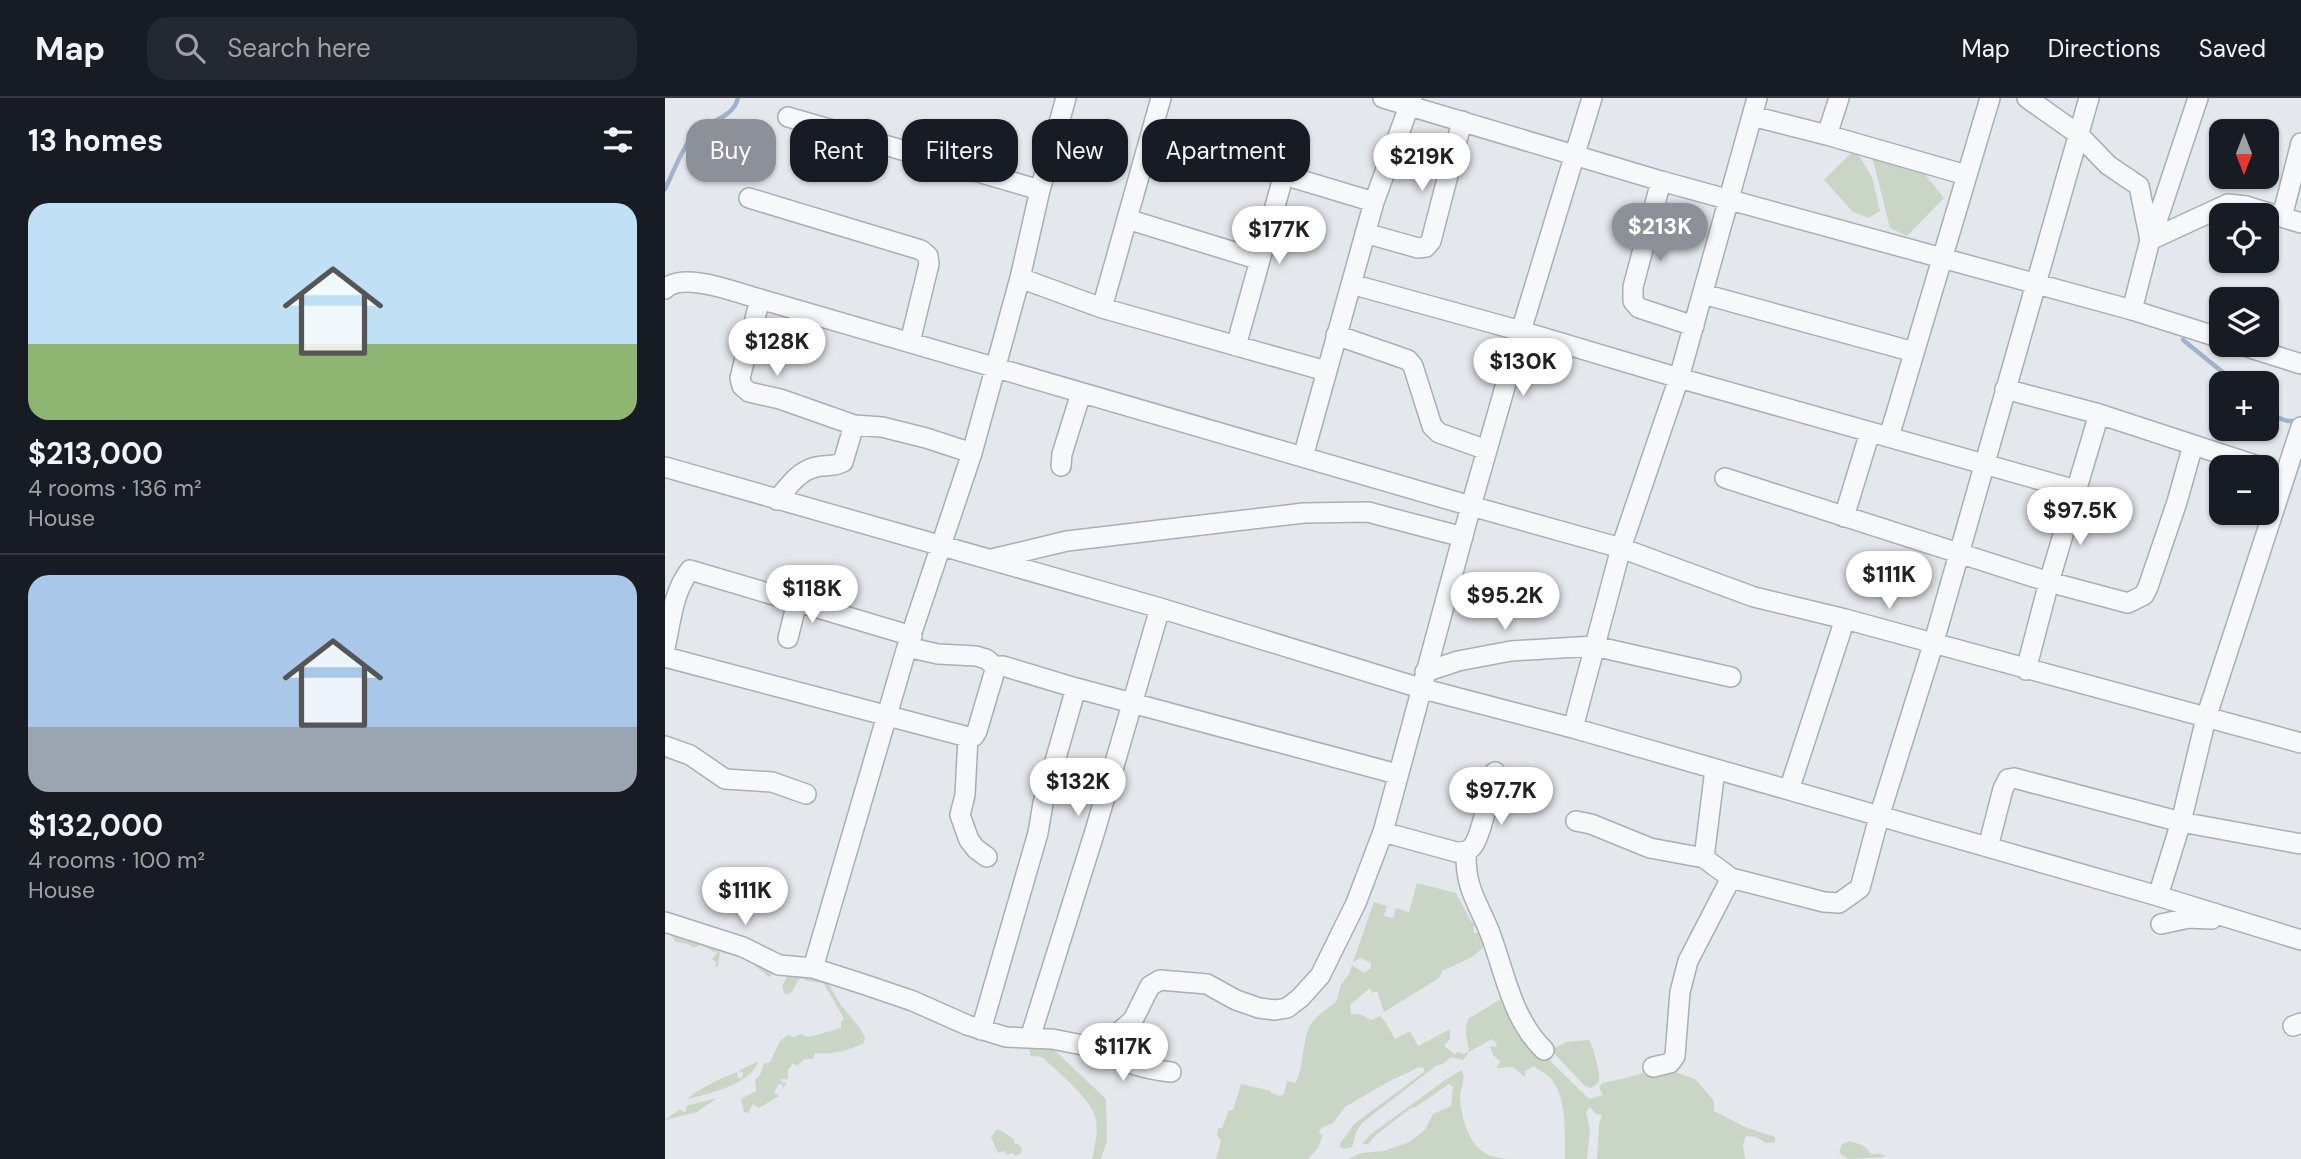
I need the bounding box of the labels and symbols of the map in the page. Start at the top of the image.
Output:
north arrow [2209,119,2279,189]
pin: $219K [1373,134,1471,193]
pin: $213K [1611,204,1709,263]
pin: $177K [1230,206,1328,266]
pin: $128K [728,318,826,378]
pin: $130K [1474,338,1572,398]
pin: $97.5K [2023,488,2137,547]
pin: $111K [1840,552,1938,611]
pin: $118K [763,566,861,625]
pin: $95.2K [1448,573,1562,632]
pin: $132K [1029,758,1127,818]
pin: $97.7K [1444,768,1558,827]
pin: $111K [696,868,794,927]
pin: $117K [1074,1024,1172,1083]

